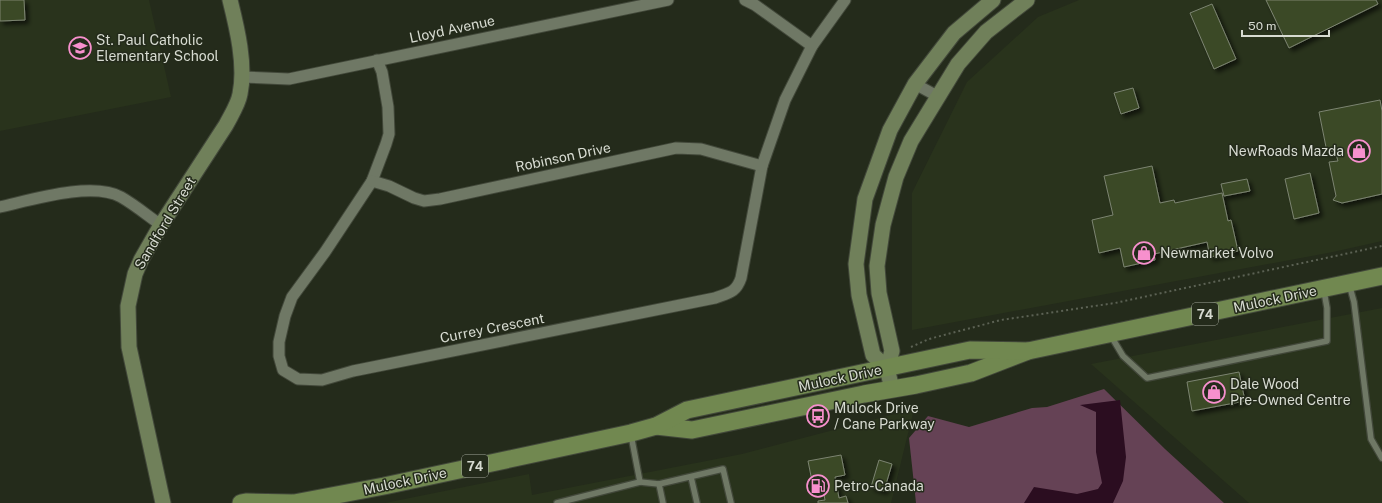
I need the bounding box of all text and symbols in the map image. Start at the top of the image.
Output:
street label: Lloyd Avenue [408,12,496,46]
scale bar [1242,12,1329,38]
text: 50 m [1248,19,1276,33]
place label: St. Paul Catholic Elementary School [96,32,219,64]
school or university icon: St. Paul Catholic Elementary School [67,35,93,61]
shop icon: NewRoads Mazda [1346,138,1372,164]
street label: Robinson Drive [514,139,612,175]
place label: NewRoads Mazda [1228,143,1344,159]
street label: Sandford Street [131,174,199,272]
shop icon: Newmarket Volvo [1131,240,1157,266]
place label: Newmarket Volvo [1160,245,1274,261]
street label: Mulock Drive [1232,282,1318,316]
road number: 74 [1192,303,1218,325]
street label: Currey Crescent [438,310,546,346]
street label: Mulock Drive [797,361,883,395]
place label: Dale Wood Pre-Owned Centre [1230,376,1351,408]
shop icon: Dale Wood Pre-Owned Centre [1201,379,1227,405]
place label: Mulock Drive / Cane Parkway [834,400,935,432]
bus stop icon: Mulock Drive / Cane Parkway [805,403,831,429]
road number: 74 [462,455,488,477]
street label: Mulock Drive [362,464,448,498]
fuel station icon: Petro-Canada [805,473,831,499]
place label: Petro-Canada [834,478,924,494]

